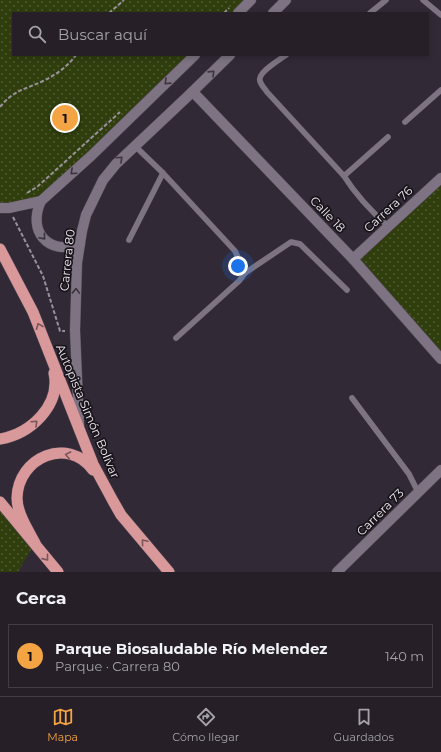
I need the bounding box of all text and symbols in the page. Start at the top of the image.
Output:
search box [12,12,429,56]
icon: search [26,23,48,45]
text: Buscar aquí [58,25,147,44]
one-way arrow [207,70,215,78]
one-way arrow [164,77,172,85]
pin: 1 [52,103,78,133]
one-way arrow [115,157,123,164]
one-way arrow [70,168,78,175]
street label: Carrera 76 [361,183,415,235]
street label: Calle 18 [307,193,349,235]
street label: Carrera 80 [56,228,78,292]
one-way arrow [39,232,46,240]
your location [228,256,248,276]
one-way arrow [72,288,80,294]
one-way arrow [35,322,43,329]
street label: Autopista Simón Bolívar [53,342,123,480]
one-way arrow [30,420,38,428]
one-way arrow [65,451,71,460]
street label: Carrera 73 [353,485,407,539]
one-way arrow [141,540,148,547]
one-way arrow [42,553,49,560]
text: Cerca [16,588,66,608]
text: Parque Biosaludable Río Melendez [55,639,328,658]
text: 1 [27,648,33,664]
text: 140 m [385,648,424,664]
text: Parque · Carrera 80 [55,658,180,674]
tab: Mapa [47,706,78,744]
tab: Cómo llegar [172,706,239,744]
tab: Guardados [334,706,394,744]

